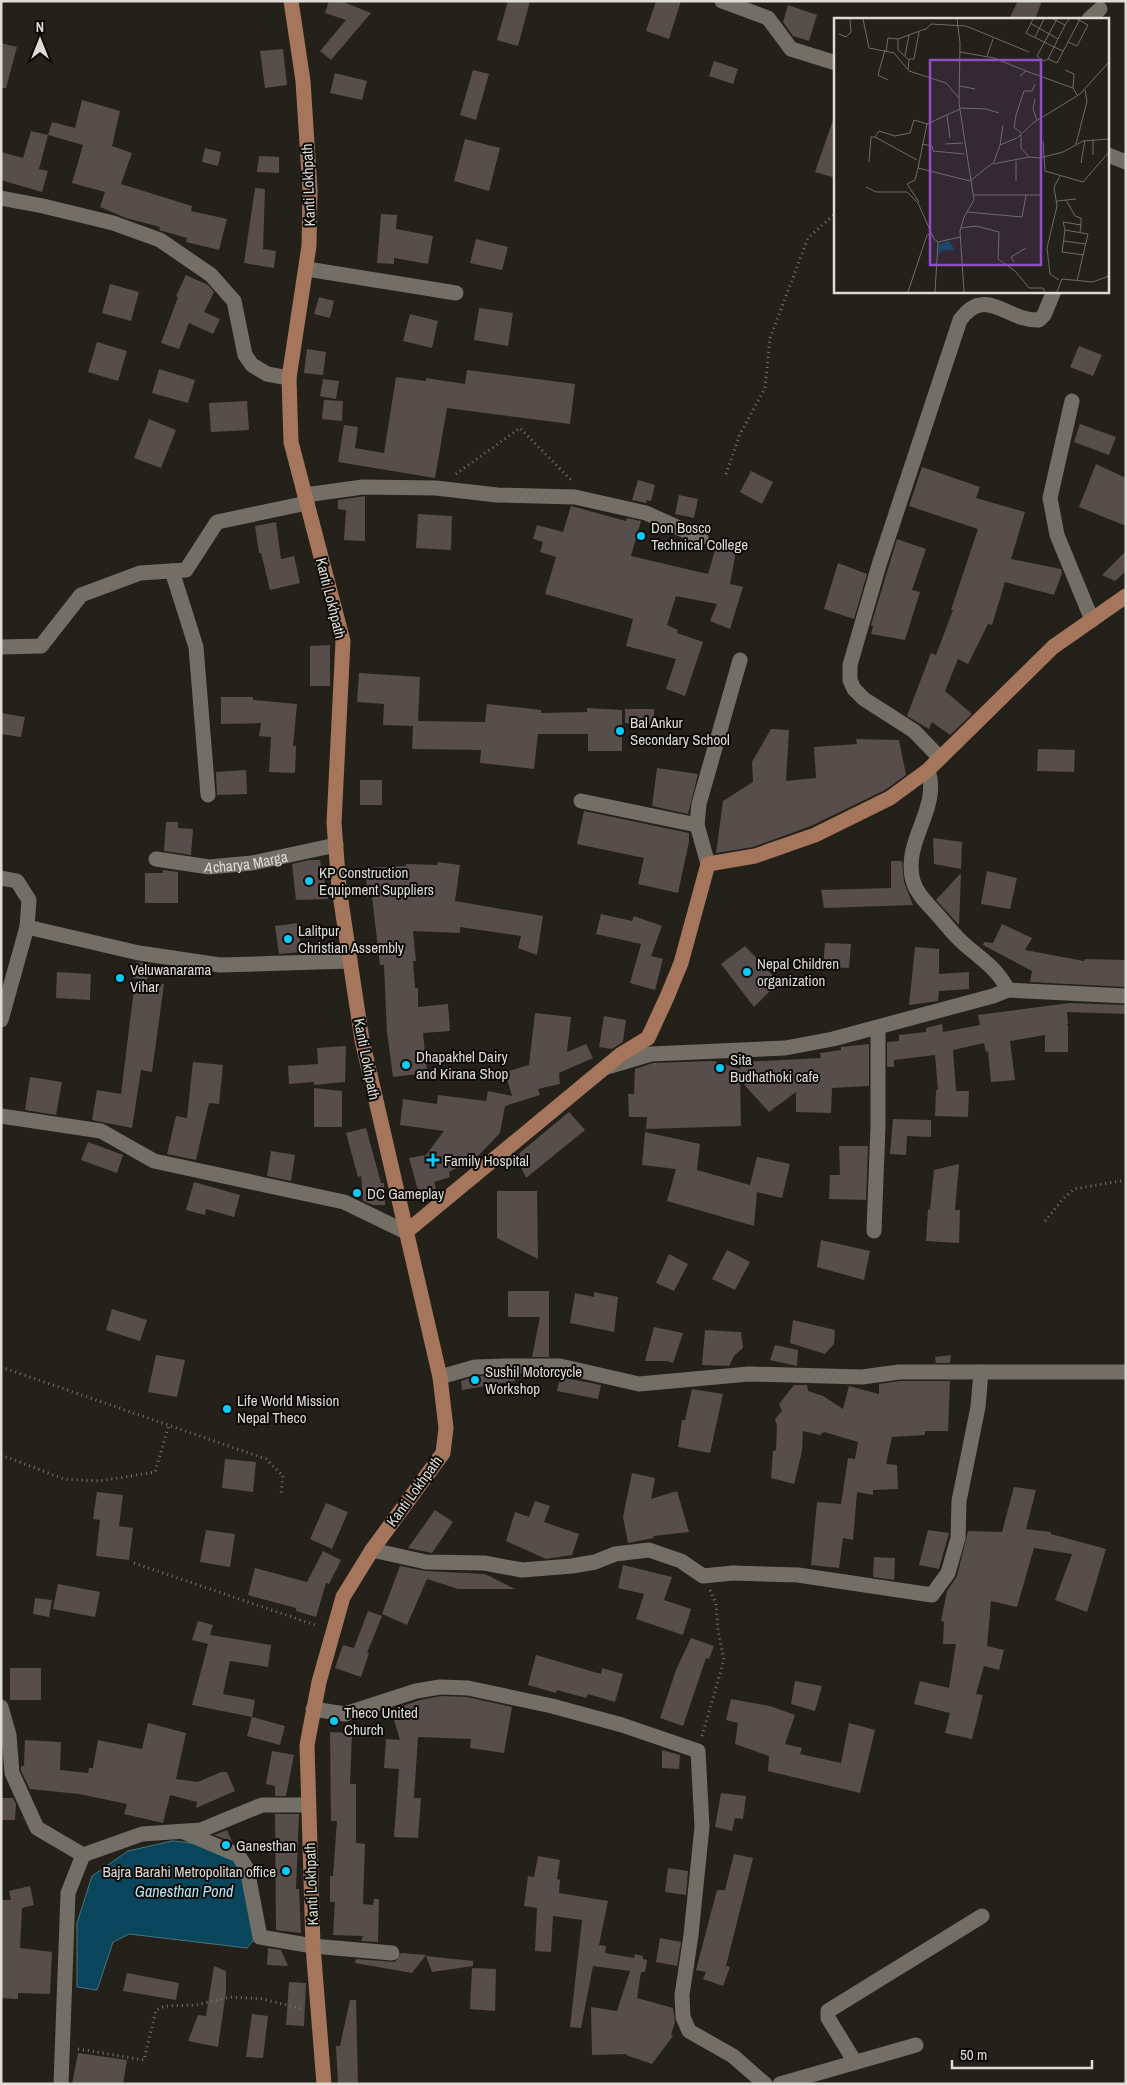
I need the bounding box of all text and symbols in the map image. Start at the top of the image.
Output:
north arrow [15,15,65,65]
text: N [36,18,44,36]
inset map [834,18,1110,292]
street label: Kanti Lokhpath [296,143,320,227]
place label: Don Bosco Technical College [651,517,748,555]
marker: Don Bosco Technical College [635,530,647,542]
street label: Kanti Lokhpath [311,555,351,641]
place label: Bal Ankur Secondary School [630,712,730,750]
marker: Bal Ankur Secondary School [614,725,626,737]
street label: Acharya Marga [202,845,290,878]
place label: KP Construction Equipment Suppliers [319,862,434,900]
marker: KP Construction Equipment Suppliers [303,875,315,887]
place label: Lalitpur Christian Assembly [298,920,405,958]
marker: Lalitpur Christian Assembly [282,933,294,945]
place label: Nepal Children organization [757,953,839,991]
place label: Veluwanarama Vihar [130,959,212,997]
marker: Nepal Children organization [741,966,753,978]
marker: Veluwanarama Vihar [114,972,126,984]
street label: Kanti Lokhpath [349,1016,385,1102]
place label: Dhapakhel Dairy and Kirana Shop [416,1046,508,1084]
place label: Sita Budhathoki cafe [730,1049,819,1087]
marker: Dhapakhel Dairy and Kirana Shop [400,1059,412,1071]
marker: Sita Budhathoki cafe [714,1062,726,1074]
place label: Family Hospital [444,1150,529,1171]
marker: Family Hospital [426,1153,440,1167]
place label: DC Gameplay [367,1183,445,1204]
marker: DC Gameplay [351,1187,363,1199]
place label: Sushil Motorcycle Workshop [485,1361,582,1399]
marker: Sushil Motorcycle Workshop [469,1374,481,1386]
place label: Life World Mission Nepal Theco [237,1390,339,1428]
marker: Life World Mission Nepal Theco [221,1403,233,1415]
street label: Kanti Lokhpath [381,1451,447,1531]
place label: Theco United Church [344,1702,418,1740]
marker: Theco United Church [328,1715,340,1727]
place label: Ganesthan [236,1835,296,1856]
marker: Ganesthan [220,1839,232,1851]
street label: Kanti Lokhpath [299,1842,323,1926]
place label: Bajra Barahi Metropolitan office [103,1861,276,1882]
marker: Bajra Barahi Metropolitan office [280,1865,292,1877]
water label: Ganesthan Pond [135,1880,234,1902]
scale bar [952,2038,1092,2070]
text: 50 m [960,2044,987,2065]

